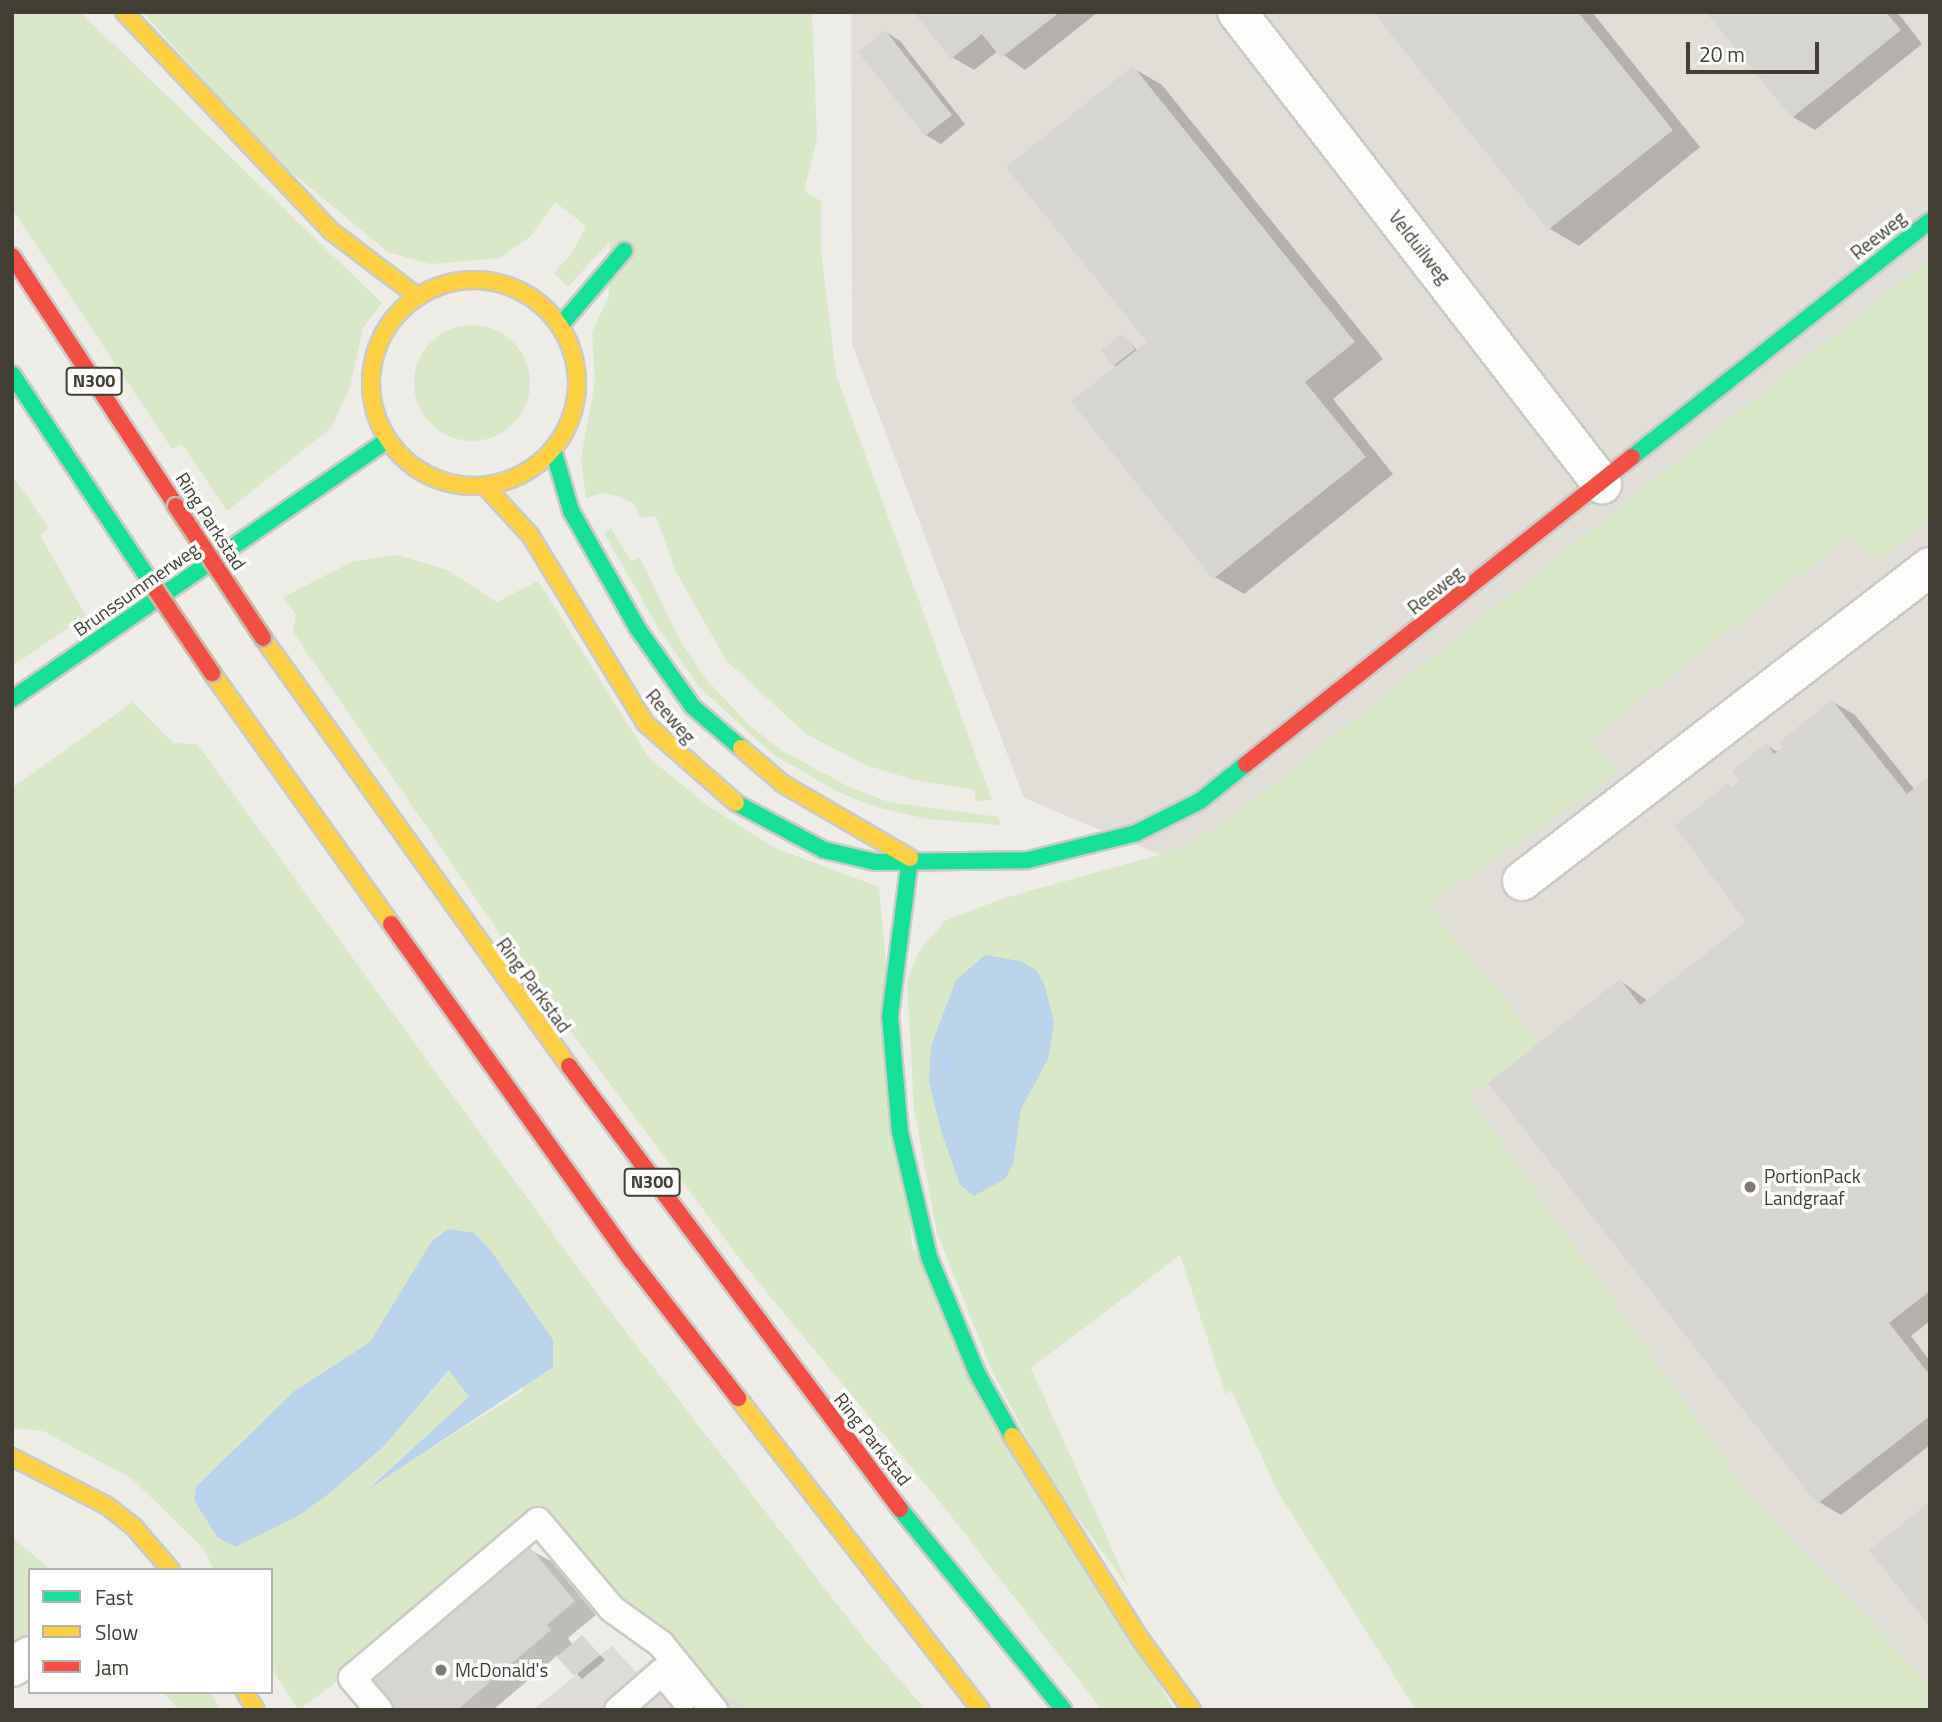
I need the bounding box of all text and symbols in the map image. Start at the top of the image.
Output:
scale bar [1690,28,1823,72]
text: 20 m [1699,38,1745,70]
street label: Velduilweg [1384,206,1456,288]
street label: Reeweg [1846,206,1910,264]
road number: N300 [64,366,124,396]
street label: Ring Parkstad [171,468,251,574]
street label: Brunssummerweg [69,537,203,641]
street label: Reeweg [1403,561,1467,619]
street label: Reeweg [641,684,701,748]
street label: Ring Parkstad [492,933,576,1037]
place label: PortionPack Landgraaf [1764,1165,1861,1209]
road number: N300 [622,1168,682,1196]
marker: PortionPack Landgraaf [1742,1179,1758,1195]
street label: Ring Parkstad [830,1388,916,1490]
legend [28,1568,273,1694]
text: Fast [95,1581,133,1613]
text: Slow [95,1616,138,1648]
text: Jam [95,1651,129,1683]
place label: McDonald's [455,1659,548,1681]
marker: McDonald's [433,1662,449,1678]

